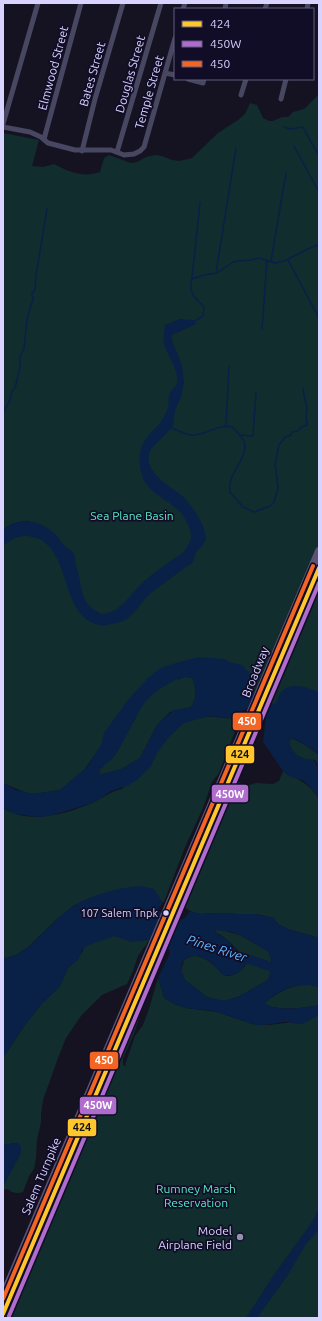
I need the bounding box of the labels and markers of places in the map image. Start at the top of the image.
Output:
place label: 107 Salem Tnpk [80,907,158,919]
marker: 107 Salem Tnpk [161,908,171,918]
place label: Model Airplane Field [158,1224,232,1251]
marker: Model Airplane Field [235,1232,245,1242]

